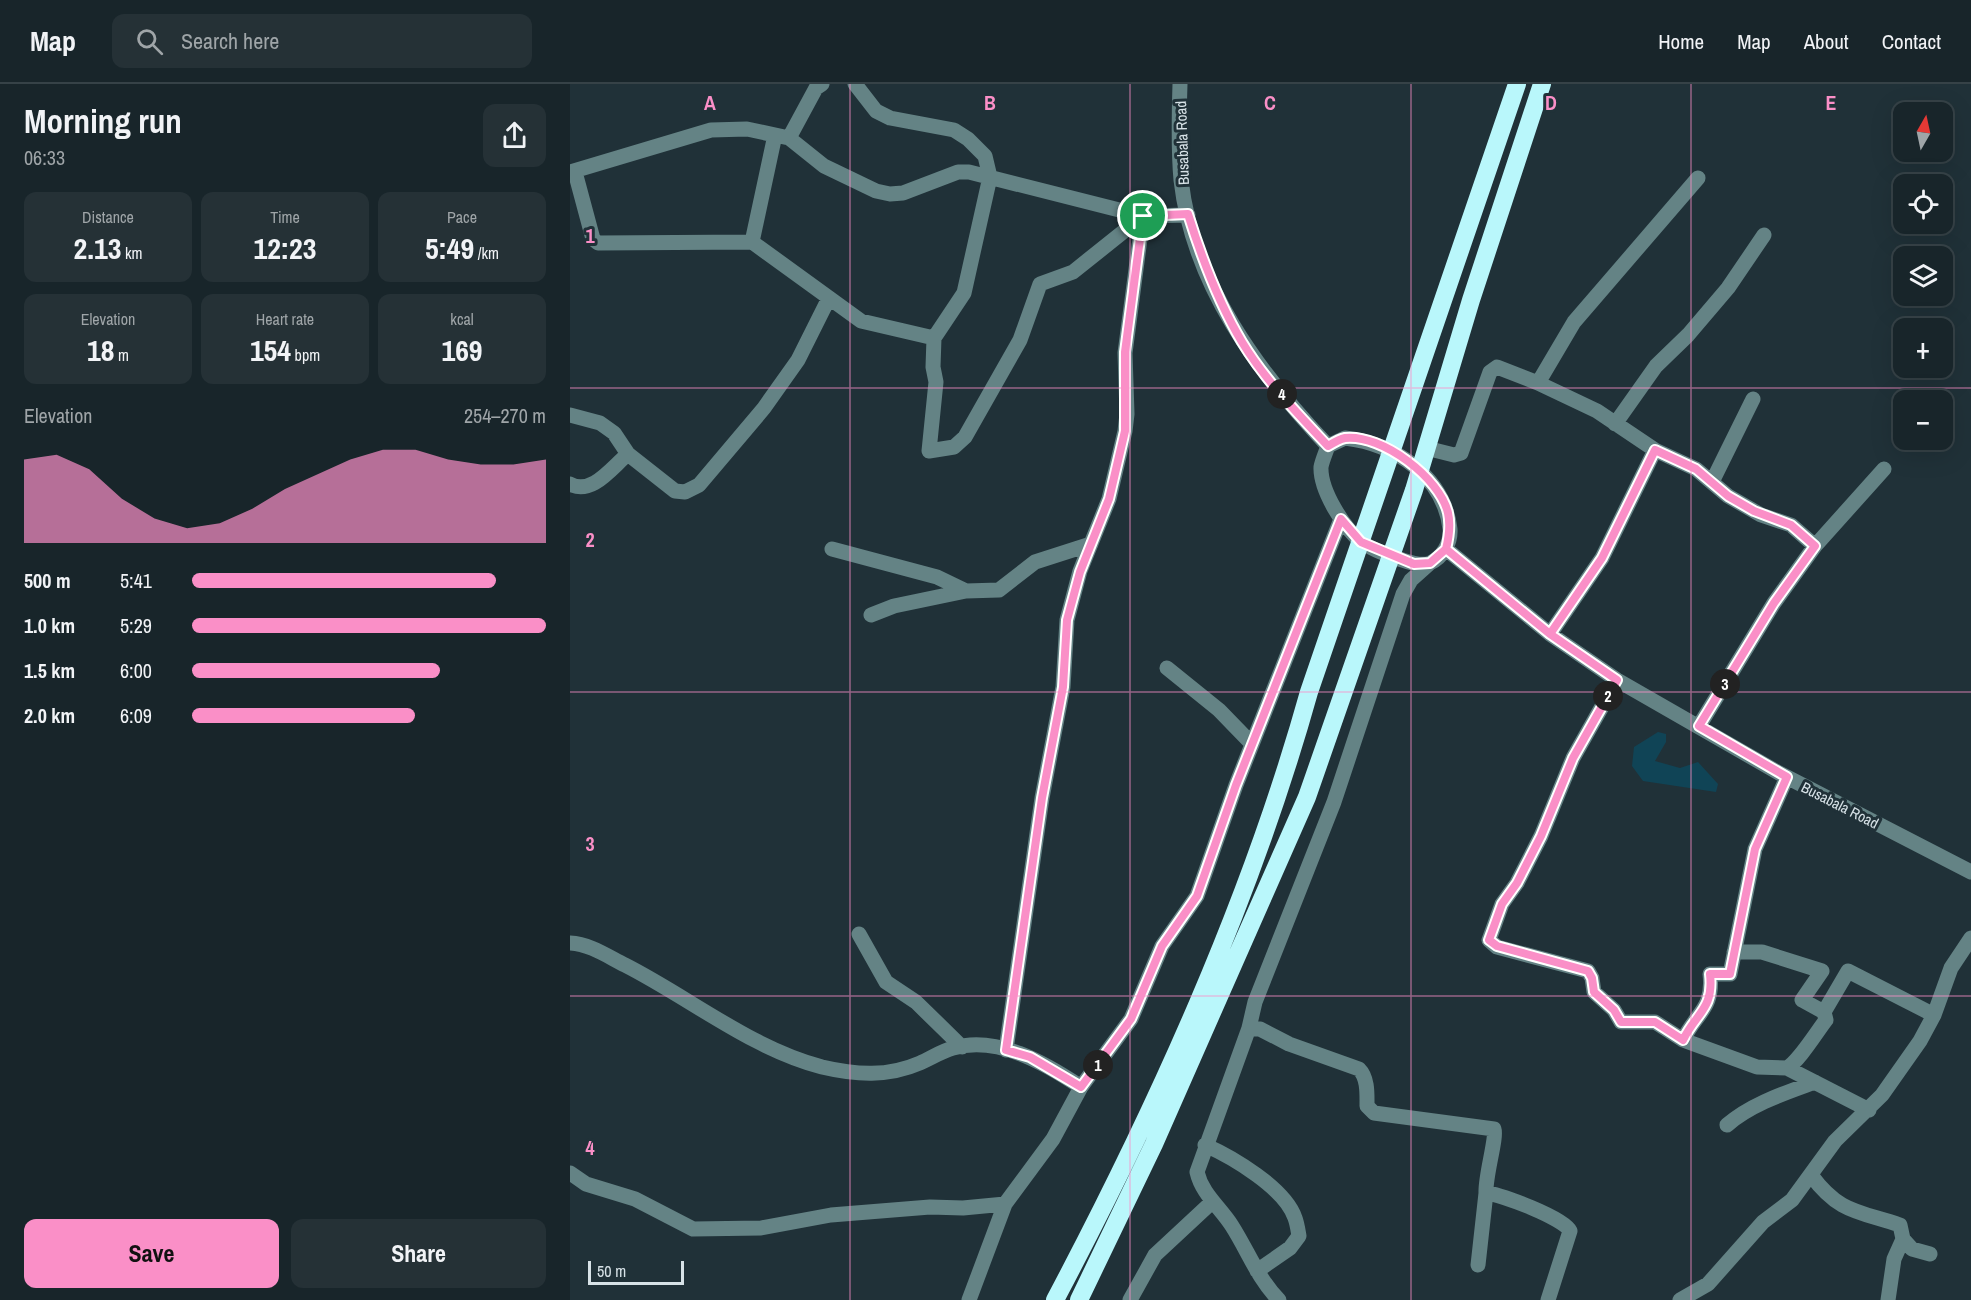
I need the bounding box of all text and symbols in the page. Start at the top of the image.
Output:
search box [112,14,532,68]
text: Map [30,22,76,60]
icon: search [133,25,166,58]
text: Search here [181,26,279,56]
text: Home [1658,27,1704,56]
text: Map [1737,27,1771,56]
text: About [1804,27,1849,56]
text: Contact [1882,27,1941,56]
text: A [704,89,716,116]
text: B [984,89,996,116]
text: C [1264,89,1276,116]
text: D [1545,89,1557,116]
text: E [1826,89,1837,116]
text: Morning run [24,99,182,143]
street label: Busabala Road [1170,101,1194,185]
north arrow [1893,102,1953,162]
map controls [1893,102,1953,450]
button: share [483,104,546,167]
text: 06:33 [24,144,65,171]
button: locate [1893,174,1953,234]
pin [1117,190,1168,241]
icon: arrive [1126,199,1159,232]
text: Distance [82,206,134,228]
text: Time [270,206,300,228]
text: Pace [447,206,477,228]
text: 1 [585,222,595,249]
text: 2.13 [73,228,121,268]
text: 12:23 [254,228,316,268]
text: 5:49 [425,228,474,268]
text: km [121,242,143,264]
text: /km [474,242,499,264]
button: layers [1893,246,1953,306]
text: Elevation [81,308,135,330]
text: Heart rate [256,308,314,330]
text: kcal [450,308,474,330]
button: + [1893,318,1953,378]
text: 18 [87,330,114,370]
text: 154 [250,330,291,370]
text: 169 [441,330,483,370]
text: m [114,344,129,366]
text: bpm [291,344,320,366]
pin: 4 [1267,379,1297,409]
text: 4 [1278,383,1286,405]
button: − [1893,390,1953,450]
text: Elevation [24,402,92,429]
text: 254–270 m [464,402,546,429]
text: 2 [585,526,595,553]
text: 500 m [24,567,71,594]
text: 5:41 [120,567,152,594]
text: 1.0 km [24,612,75,639]
text: 5:29 [120,612,152,639]
text: 1.5 km [24,657,75,684]
text: 6:00 [120,657,152,684]
pin: 3 [1710,669,1740,699]
text: 3 [1721,673,1729,695]
pin: 2 [1593,681,1623,711]
text: 2 [1604,685,1612,707]
text: 2.0 km [24,702,75,729]
text: 6:09 [120,702,152,729]
street label: Busabala Road [1798,777,1882,833]
text: 3 [585,830,595,857]
pin: 1 [1083,1050,1113,1080]
text: 1 [1094,1054,1102,1076]
text: 4 [585,1134,595,1161]
button: Save [24,1219,279,1288]
button: Share [291,1219,546,1288]
scale bar [588,1258,684,1286]
text: 50 m [597,1260,626,1282]

